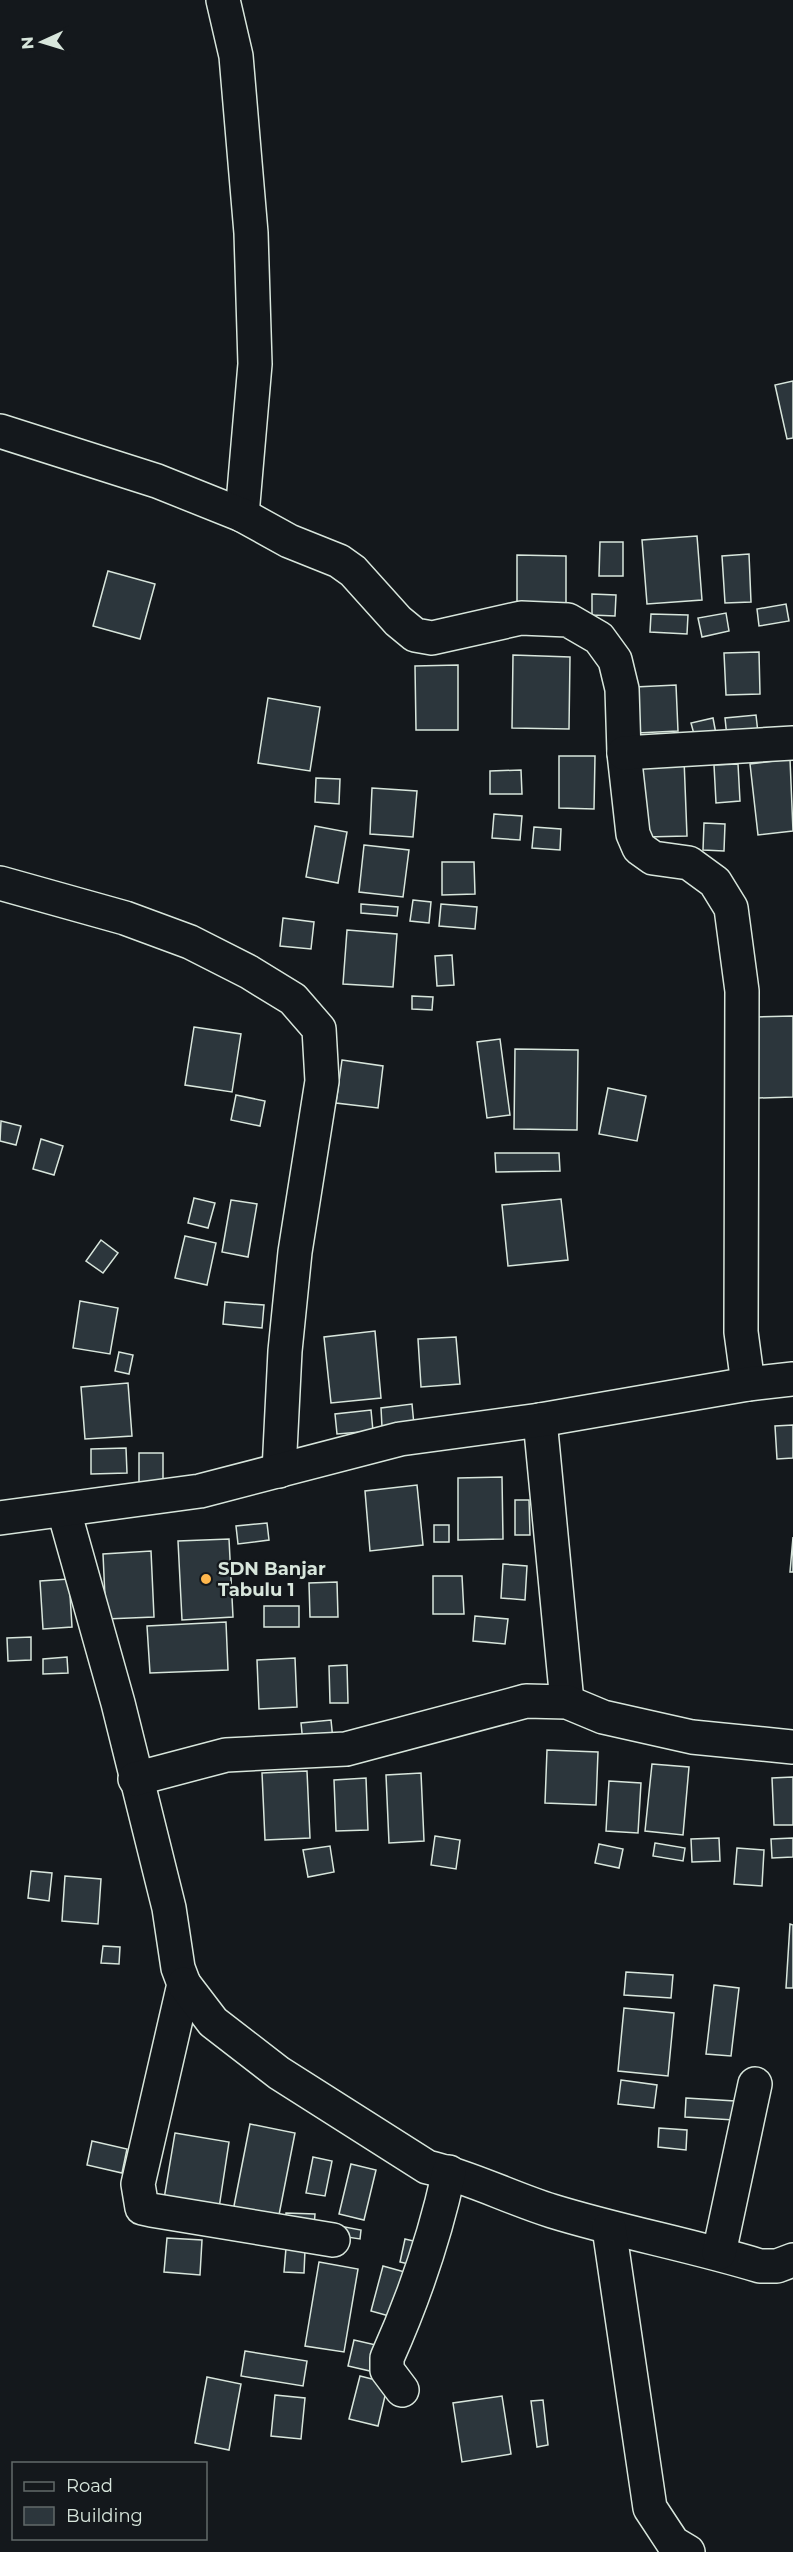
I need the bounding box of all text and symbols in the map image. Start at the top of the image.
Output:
north arrow [12,12,72,72]
text: N [18,36,37,50]
place label: SDN Banjar Tabulu 1 [218,1558,326,1601]
marker: SDN Banjar Tabulu 1 [199,1572,213,1586]
legend [12,2462,207,2540]
text: Road [66,2475,113,2497]
text: Building [66,2505,143,2527]

